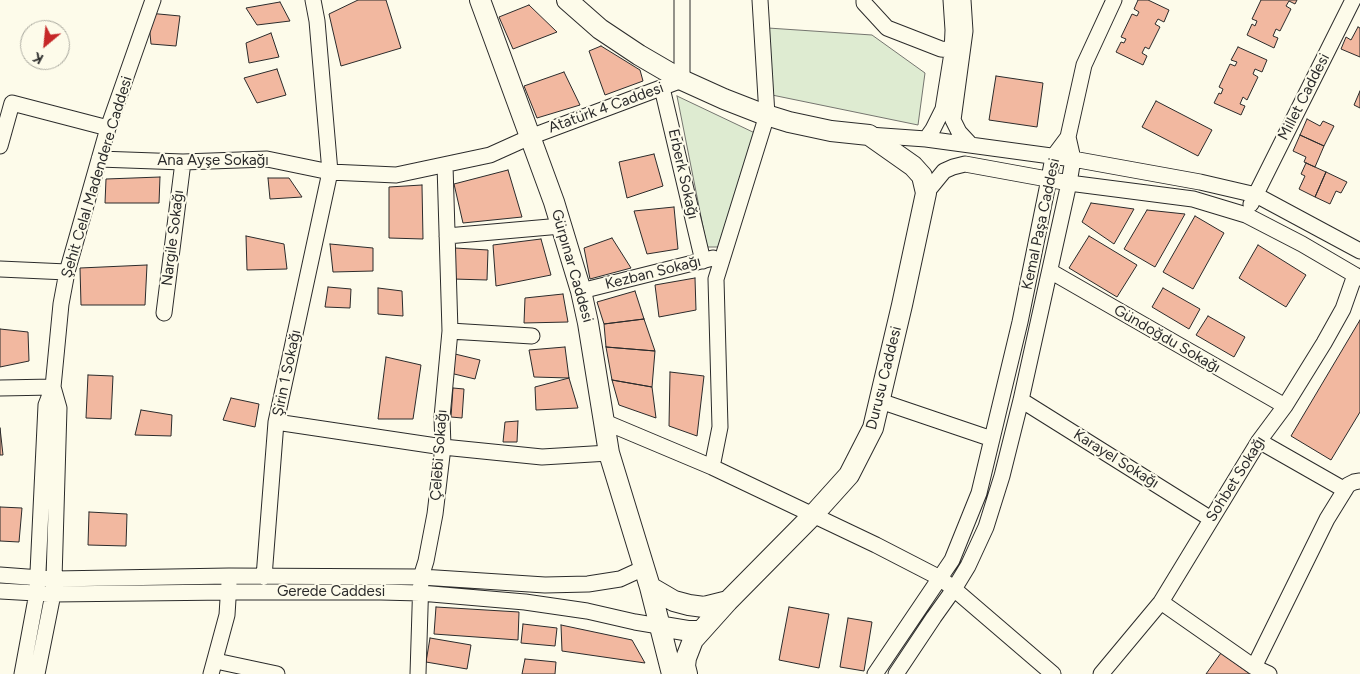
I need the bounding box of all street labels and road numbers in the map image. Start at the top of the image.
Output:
street label: Millet Caddesi [1274,51,1334,143]
street label: Şehit Celal Madendere Caddesi [58,74,136,280]
street label: Atatürk 4 Caddesi [546,79,666,137]
street label: Erberk Sokağı [664,127,702,221]
street label: Ana Ayşe Sokağı [157,152,269,170]
street label: Kemal Paşa Caddesi [1018,157,1064,291]
street label: Nargile Sokağı [158,189,188,287]
street label: Gürpınar Caddesi [547,207,597,325]
street label: Kezban Sokağı [603,252,703,294]
street label: Gündoğdu Sokağı [1110,301,1224,377]
street label: Durusu Caddesi [862,324,906,432]
street label: Şirin 1 Sokağı [269,328,305,418]
street label: Çelebi Sokağı [427,409,451,501]
street label: Karayel Sokağı [1070,426,1162,492]
street label: Sohbet Sokağı [1203,433,1269,525]
street label: Gerede Caddesi [277,583,385,601]

